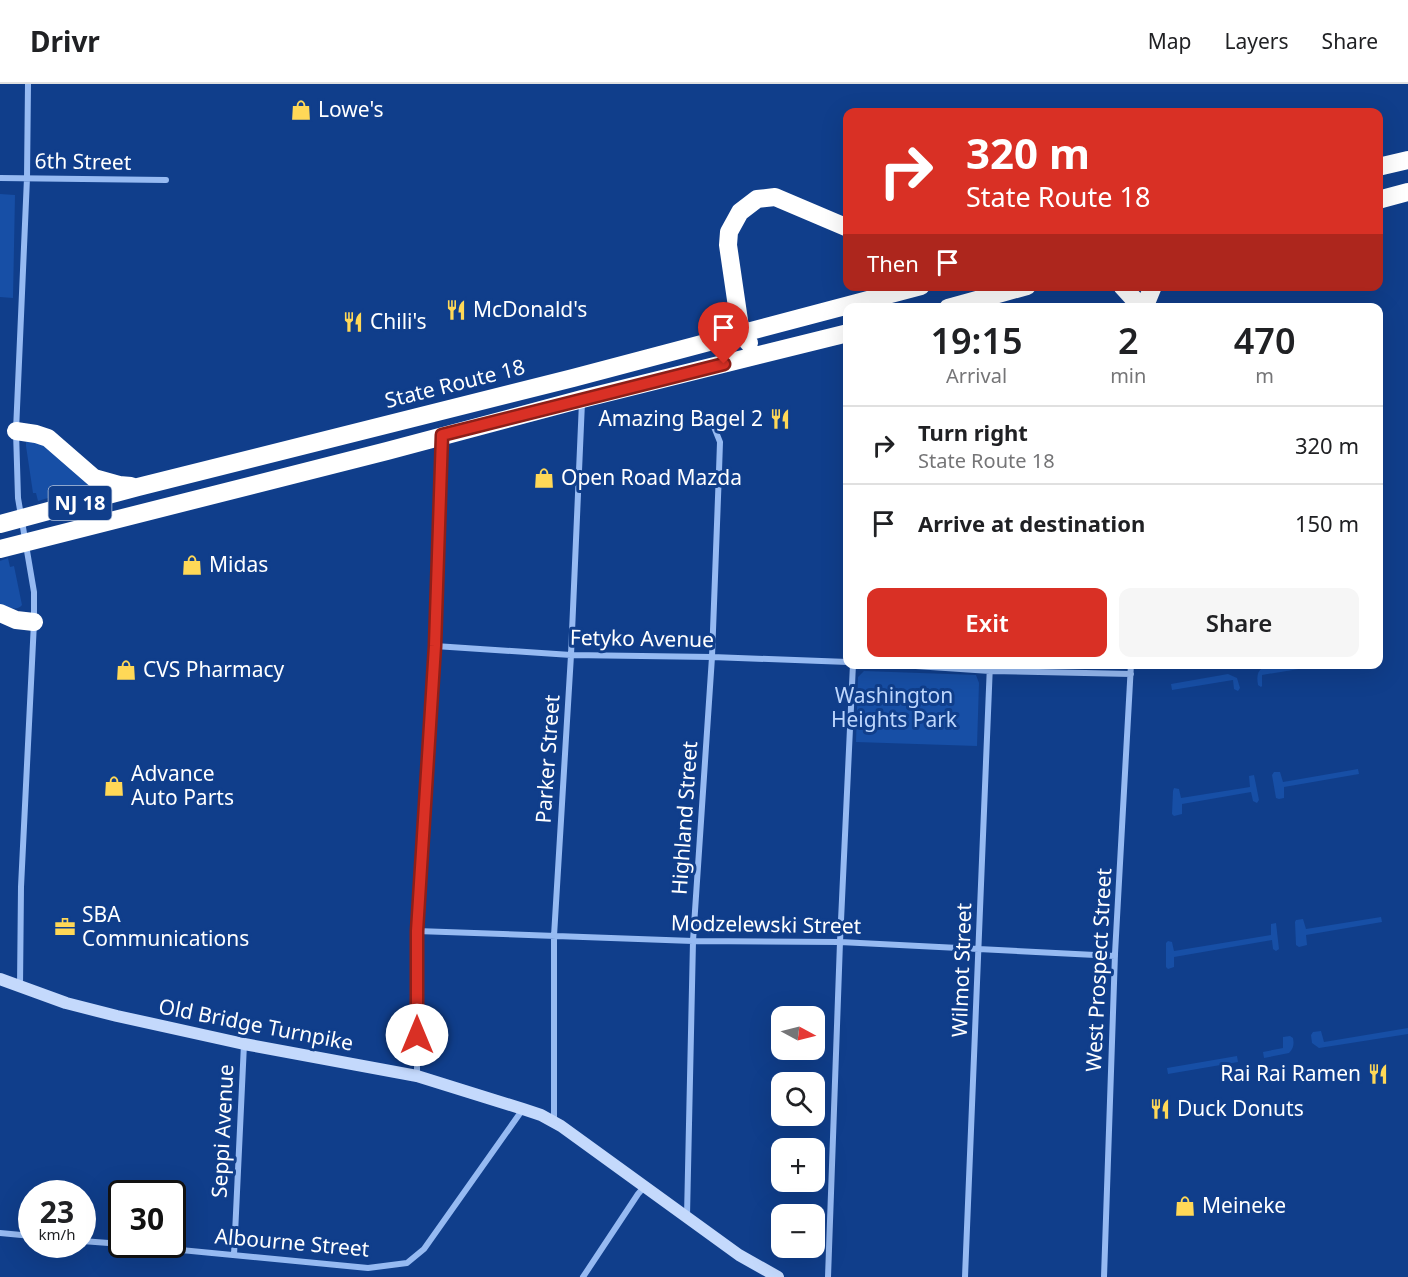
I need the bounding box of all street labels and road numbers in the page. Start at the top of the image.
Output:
street label: 6th Street [34,146,132,176]
street label: State Route 18 [382,352,528,414]
road number: NJ 18 [48,486,112,520]
street label: Fetyko Avenue [570,623,714,653]
street label: Parker Street [529,693,565,824]
street label: Highland Street [665,740,703,896]
street label: West Prospect Street [1079,867,1117,1073]
street label: Wilmot Street [945,902,977,1038]
street label: Modzelewski Street [671,908,862,940]
street label: Old Bridge Turnpike [156,991,356,1057]
street label: Seppi Avenue [205,1063,239,1198]
street label: Albourne Street [214,1221,371,1263]

